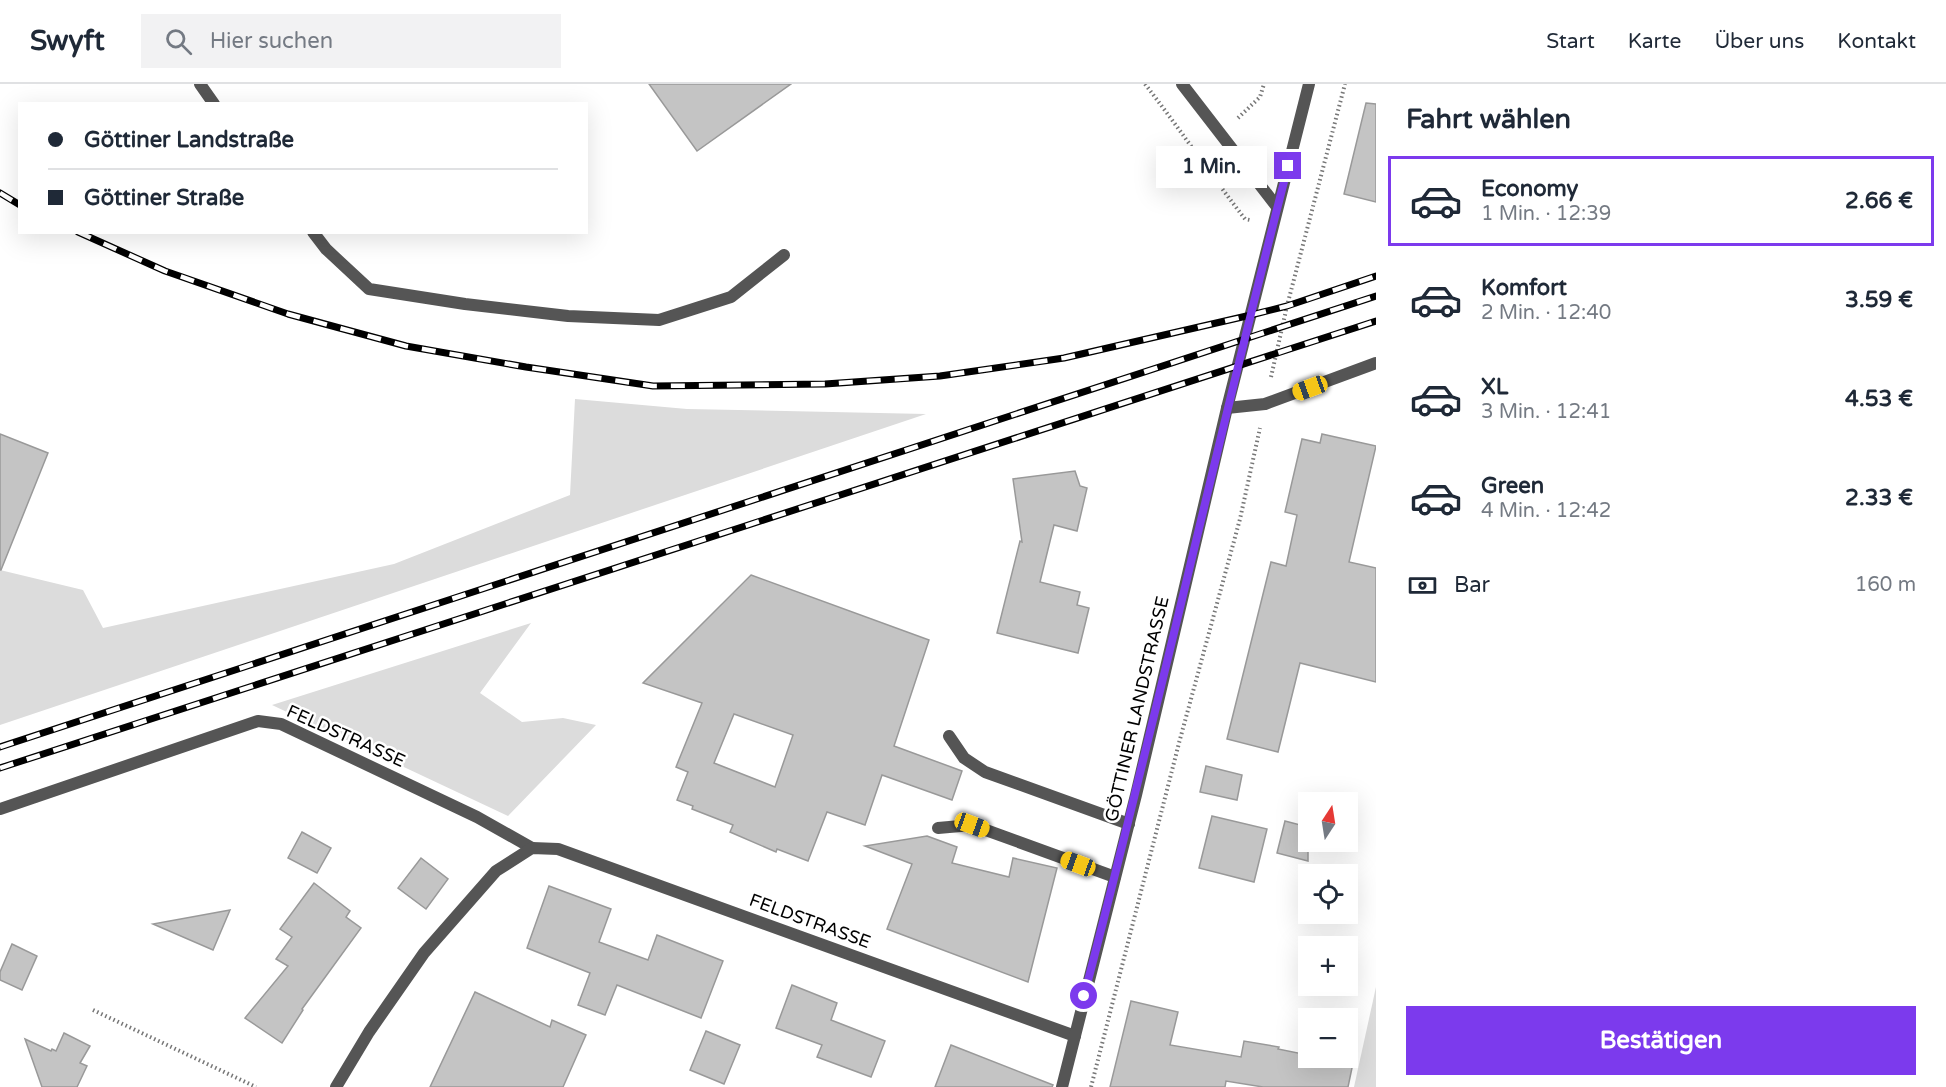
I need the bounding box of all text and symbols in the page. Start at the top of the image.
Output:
search box [141,14,561,68]
text: Swyft [30,24,105,58]
icon: search [162,25,195,58]
text: Hier suchen [210,28,333,54]
text: Start [1546,29,1595,54]
text: Karte [1628,29,1681,54]
text: Über uns [1714,29,1804,54]
text: Kontakt [1837,29,1916,54]
text: Fahrt wählen [1406,103,1571,136]
text: Göttiner Landstraße [84,127,294,153]
callout: 1 Min. [1156,145,1267,187]
route end [1274,152,1301,179]
text: 1 Min. [1182,155,1241,179]
icon: car [1409,174,1463,228]
text: Economy [1481,176,1578,202]
text: Göttiner Straße [84,185,244,211]
text: 2.66 € [1845,188,1913,214]
text: 1 Min. · 12:39 [1481,202,1611,226]
icon: car [1409,273,1463,327]
text: Komfort [1481,275,1567,301]
text: 3.59 € [1845,287,1913,313]
text: 2 Min. · 12:40 [1481,301,1611,325]
icon: car [1409,372,1463,426]
car [1290,373,1330,403]
text: XL [1481,374,1508,400]
text: 4.53 € [1845,386,1913,412]
text: 3 Min. · 12:41 [1481,400,1611,424]
icon: car [1409,471,1463,525]
text: Green [1481,473,1544,499]
text: 2.33 € [1845,485,1913,511]
text: 4 Min. · 12:42 [1481,499,1611,523]
icon: cash [1406,569,1439,602]
text: Bar [1454,572,1490,598]
text: 160 m [1855,573,1916,597]
street label: GÖTTINER LANDSTRASSE [1100,594,1174,824]
street label: FELDSTRASSE [283,700,409,772]
north arrow [1298,792,1358,852]
map controls [1298,792,1358,1068]
car [952,810,992,840]
car [1058,849,1098,879]
button: locate [1298,864,1358,924]
street label: FELDSTRASSE [746,889,874,953]
button: + [1298,936,1358,996]
route start [1070,982,1097,1009]
button: Bestätigen [1406,1006,1916,1075]
button: − [1298,1008,1358,1068]

